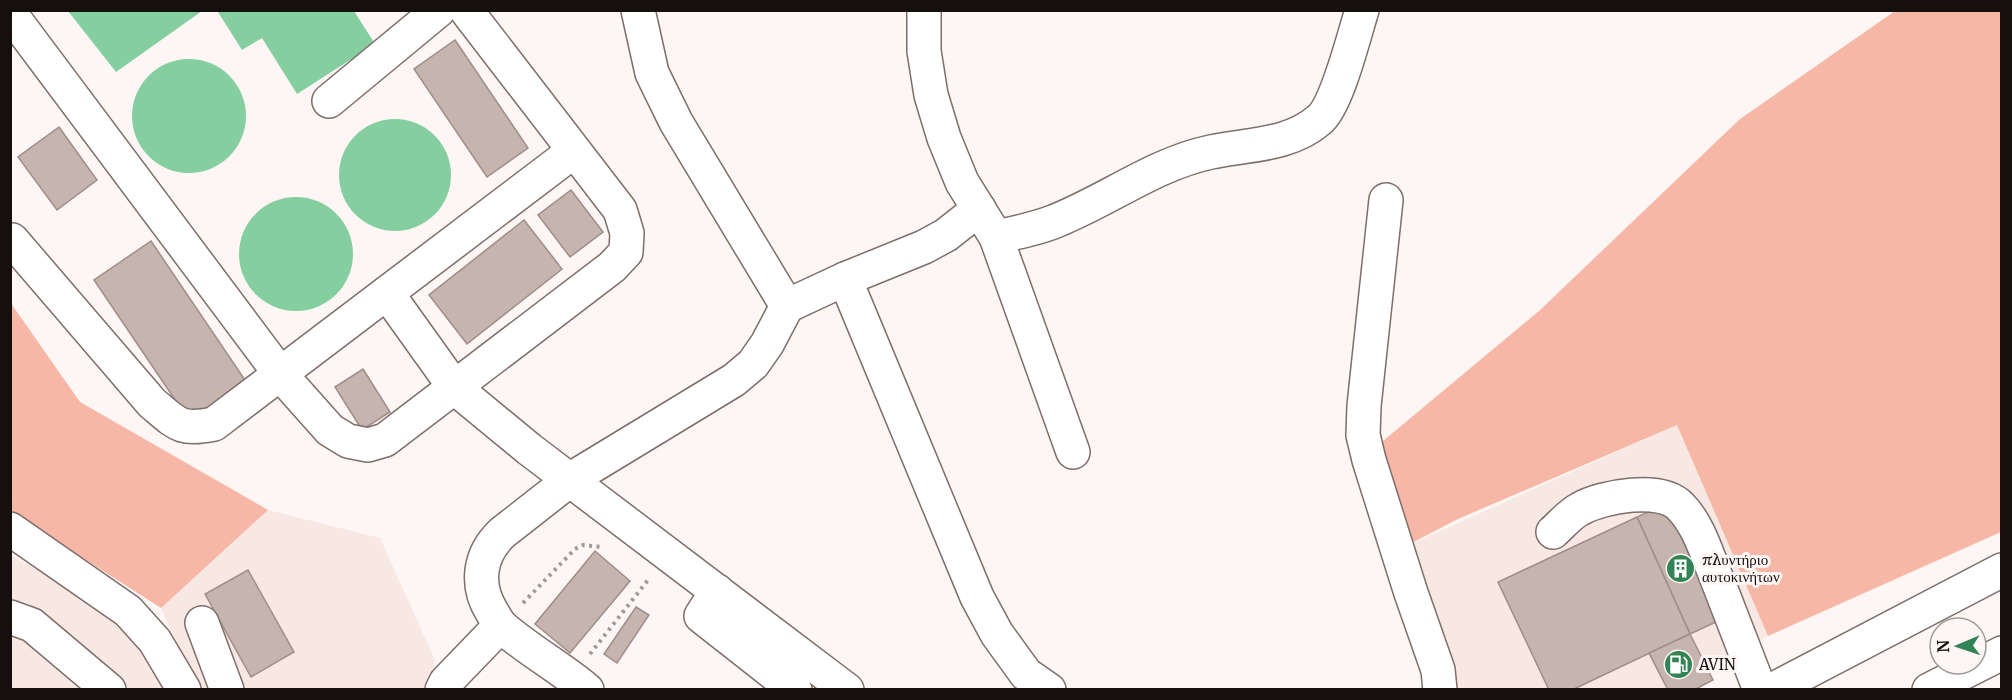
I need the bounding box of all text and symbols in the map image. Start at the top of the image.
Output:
place label: πλυντήριο αυτοκινήτων [1702,550,1780,586]
building icon: πλυντήριο αυτοκινήτων [1665,552,1697,584]
north arrow [1928,616,1988,676]
text: N [1933,639,1953,653]
fuel station icon: AVIN [1662,648,1694,680]
place label: AVIN [1698,655,1736,674]

